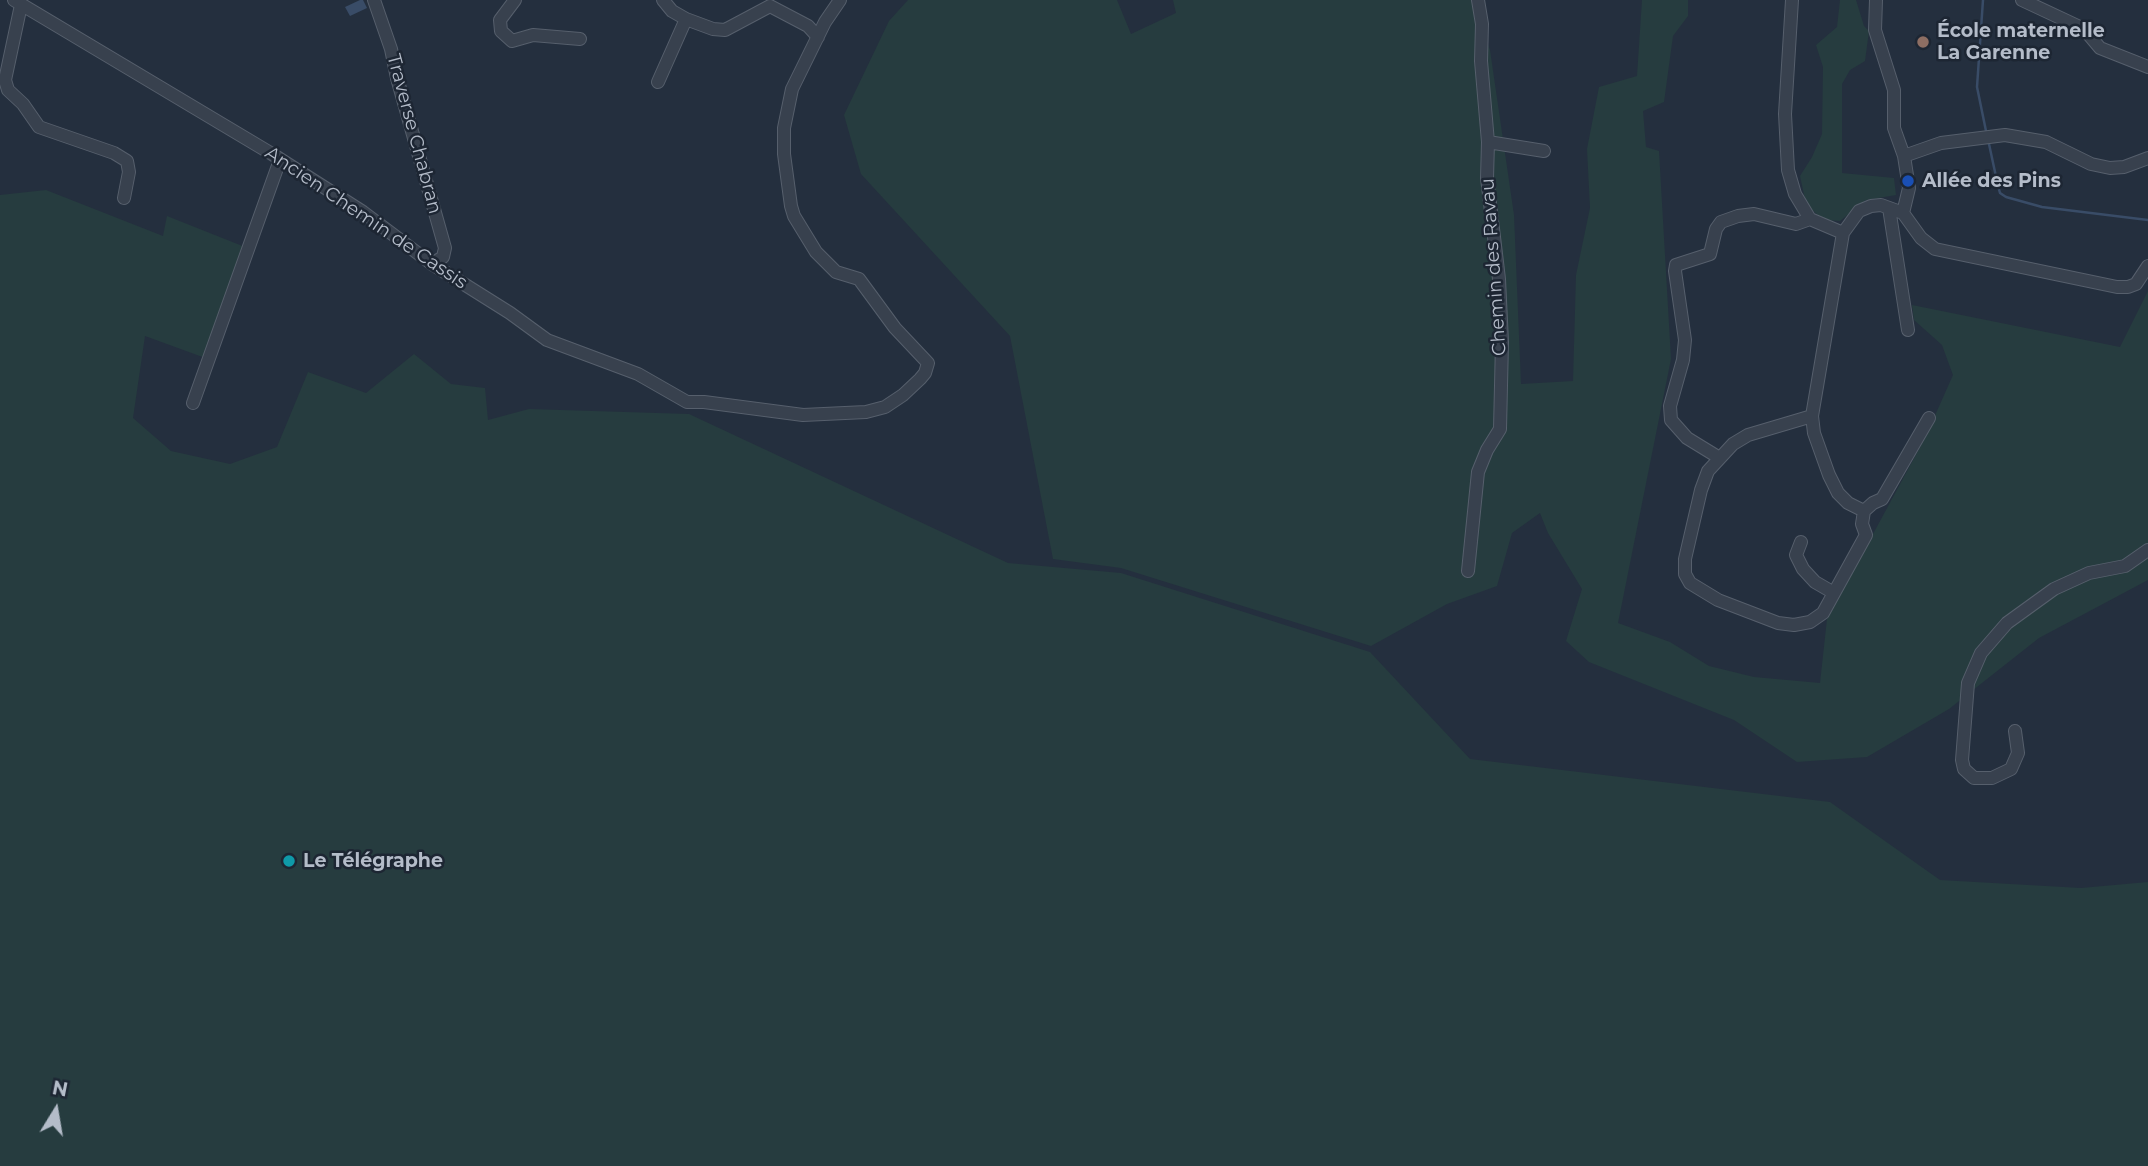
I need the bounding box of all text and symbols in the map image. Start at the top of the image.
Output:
place label: École maternelle La Garenne [1937,20,2105,64]
marker: École maternelle La Garenne [1915,34,1931,50]
street label: Traverse Chabran [382,52,446,216]
street label: Ancien Chemin de Cassis [261,142,471,294]
place label: Allée des Pins [1922,170,2061,192]
marker: Allée des Pins [1900,173,1916,189]
street label: Chemin des Ravau [1476,177,1512,357]
place label: Le Télégraphe [303,850,443,872]
marker: Le Télégraphe [281,853,297,869]
north arrow [21,1075,91,1145]
text: N [50,1076,70,1102]

